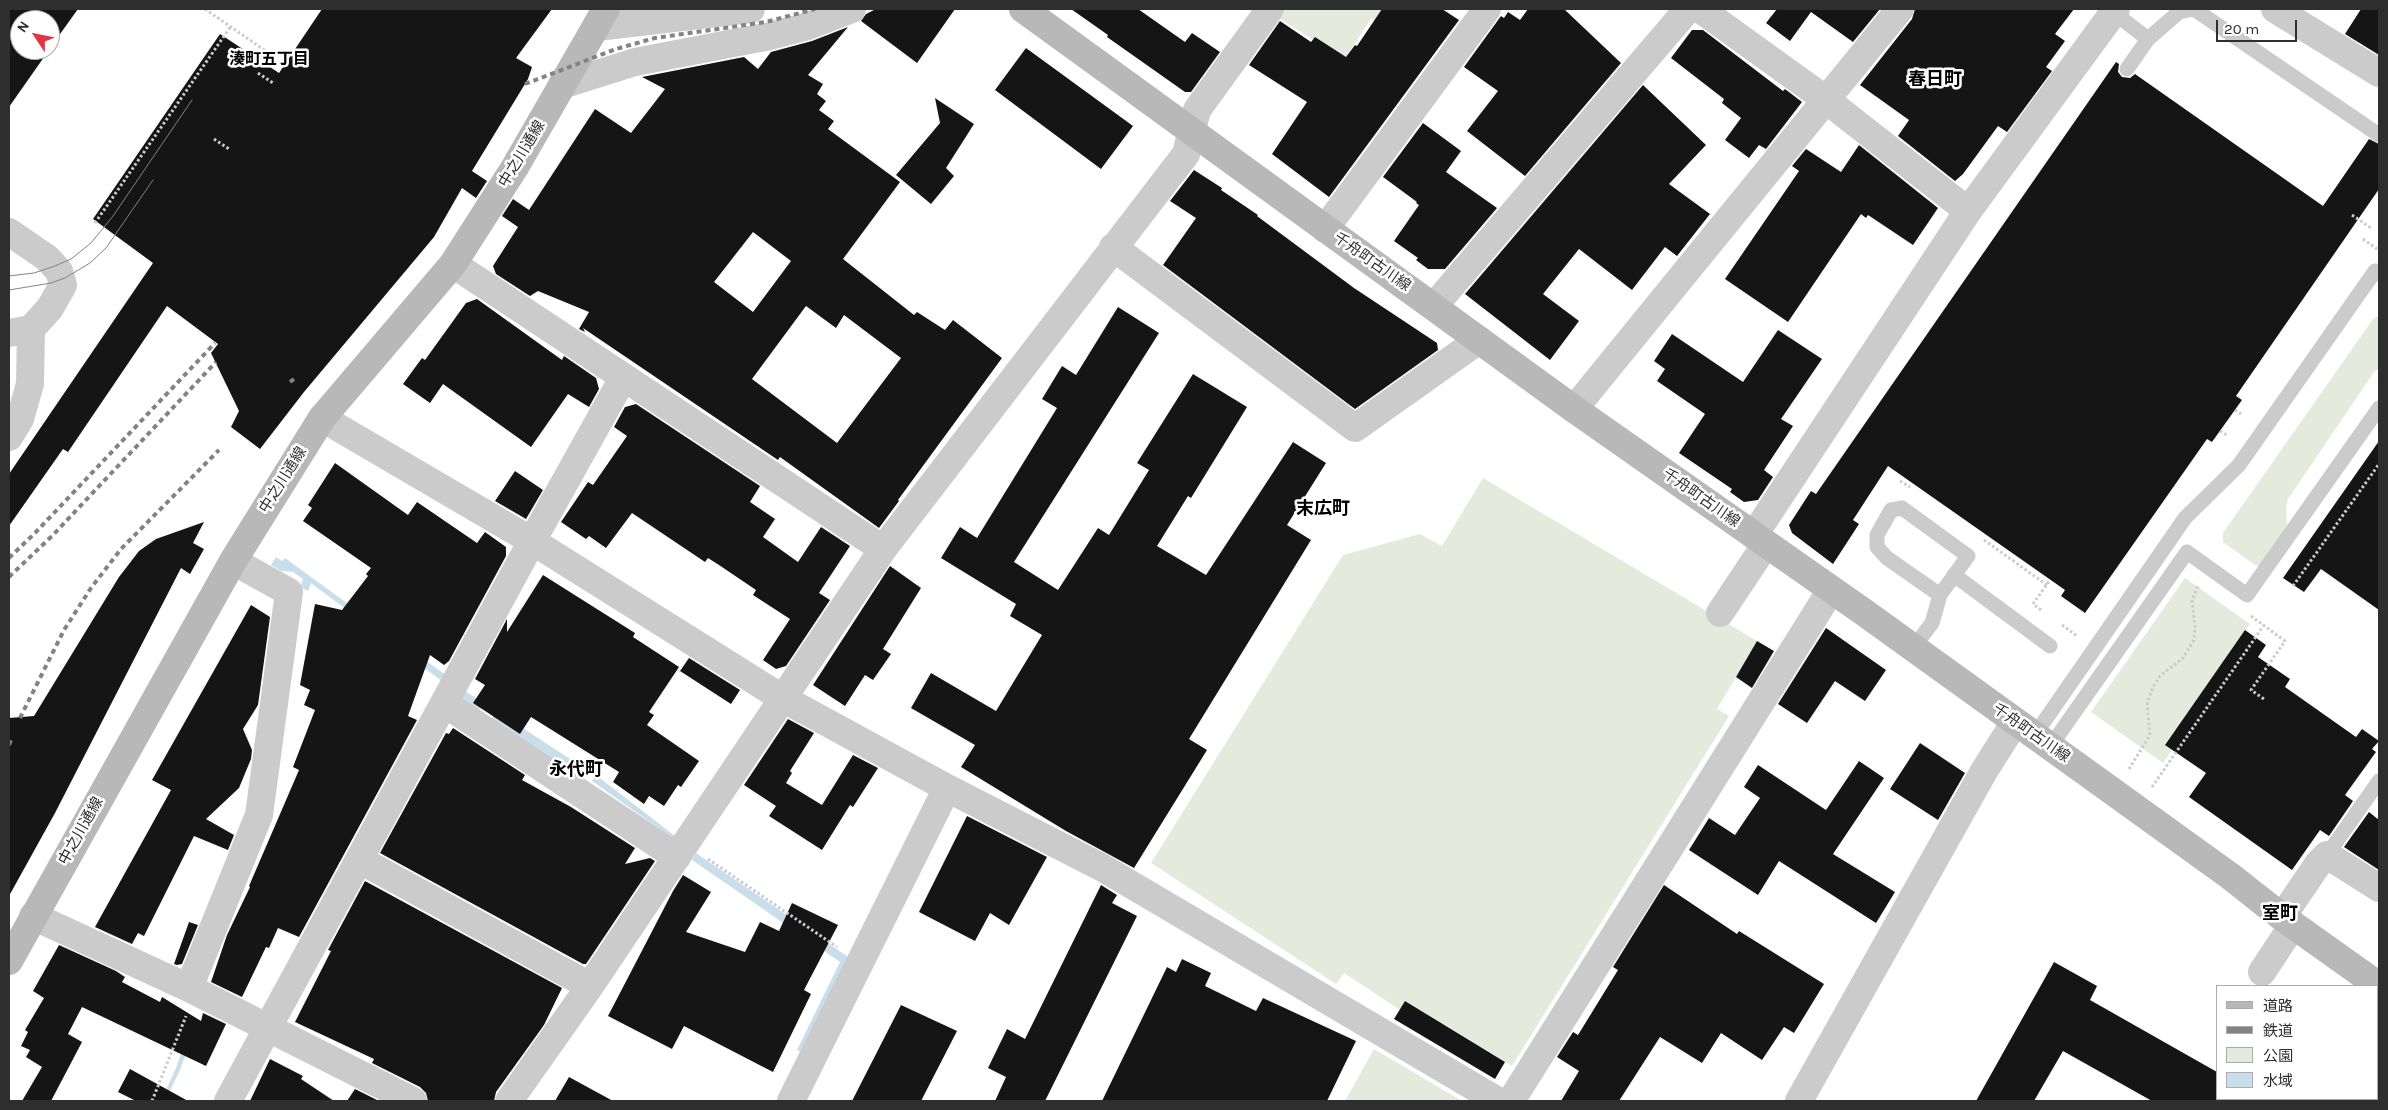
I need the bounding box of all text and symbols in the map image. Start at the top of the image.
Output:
north arrow [10,10,60,60]
scale bar [2218,10,2299,42]
text: N [13,18,33,36]
text: 20 m [2224,20,2259,38]
district label: 湊町五丁目 [229,49,309,69]
district label: 春日町 [1908,69,1962,91]
street label: 中之川通線 [495,117,549,191]
street label: 千舟町古川線 [1330,229,1414,295]
street label: 中之川通線 [255,443,311,517]
street label: 千舟町古川線 [1659,465,1743,531]
district label: 末広町 [1296,498,1350,520]
street label: 千舟町古川線 [1989,700,2073,766]
district label: 永代町 [549,759,603,781]
street label: 中之川通線 [55,794,107,868]
district label: 室町 [2262,903,2298,925]
legend [2216,985,2378,1100]
text: 道路 [2263,997,2293,1015]
text: 鉄道 [2263,1022,2293,1040]
text: 公園 [2263,1047,2293,1065]
text: 水域 [2263,1072,2293,1090]

